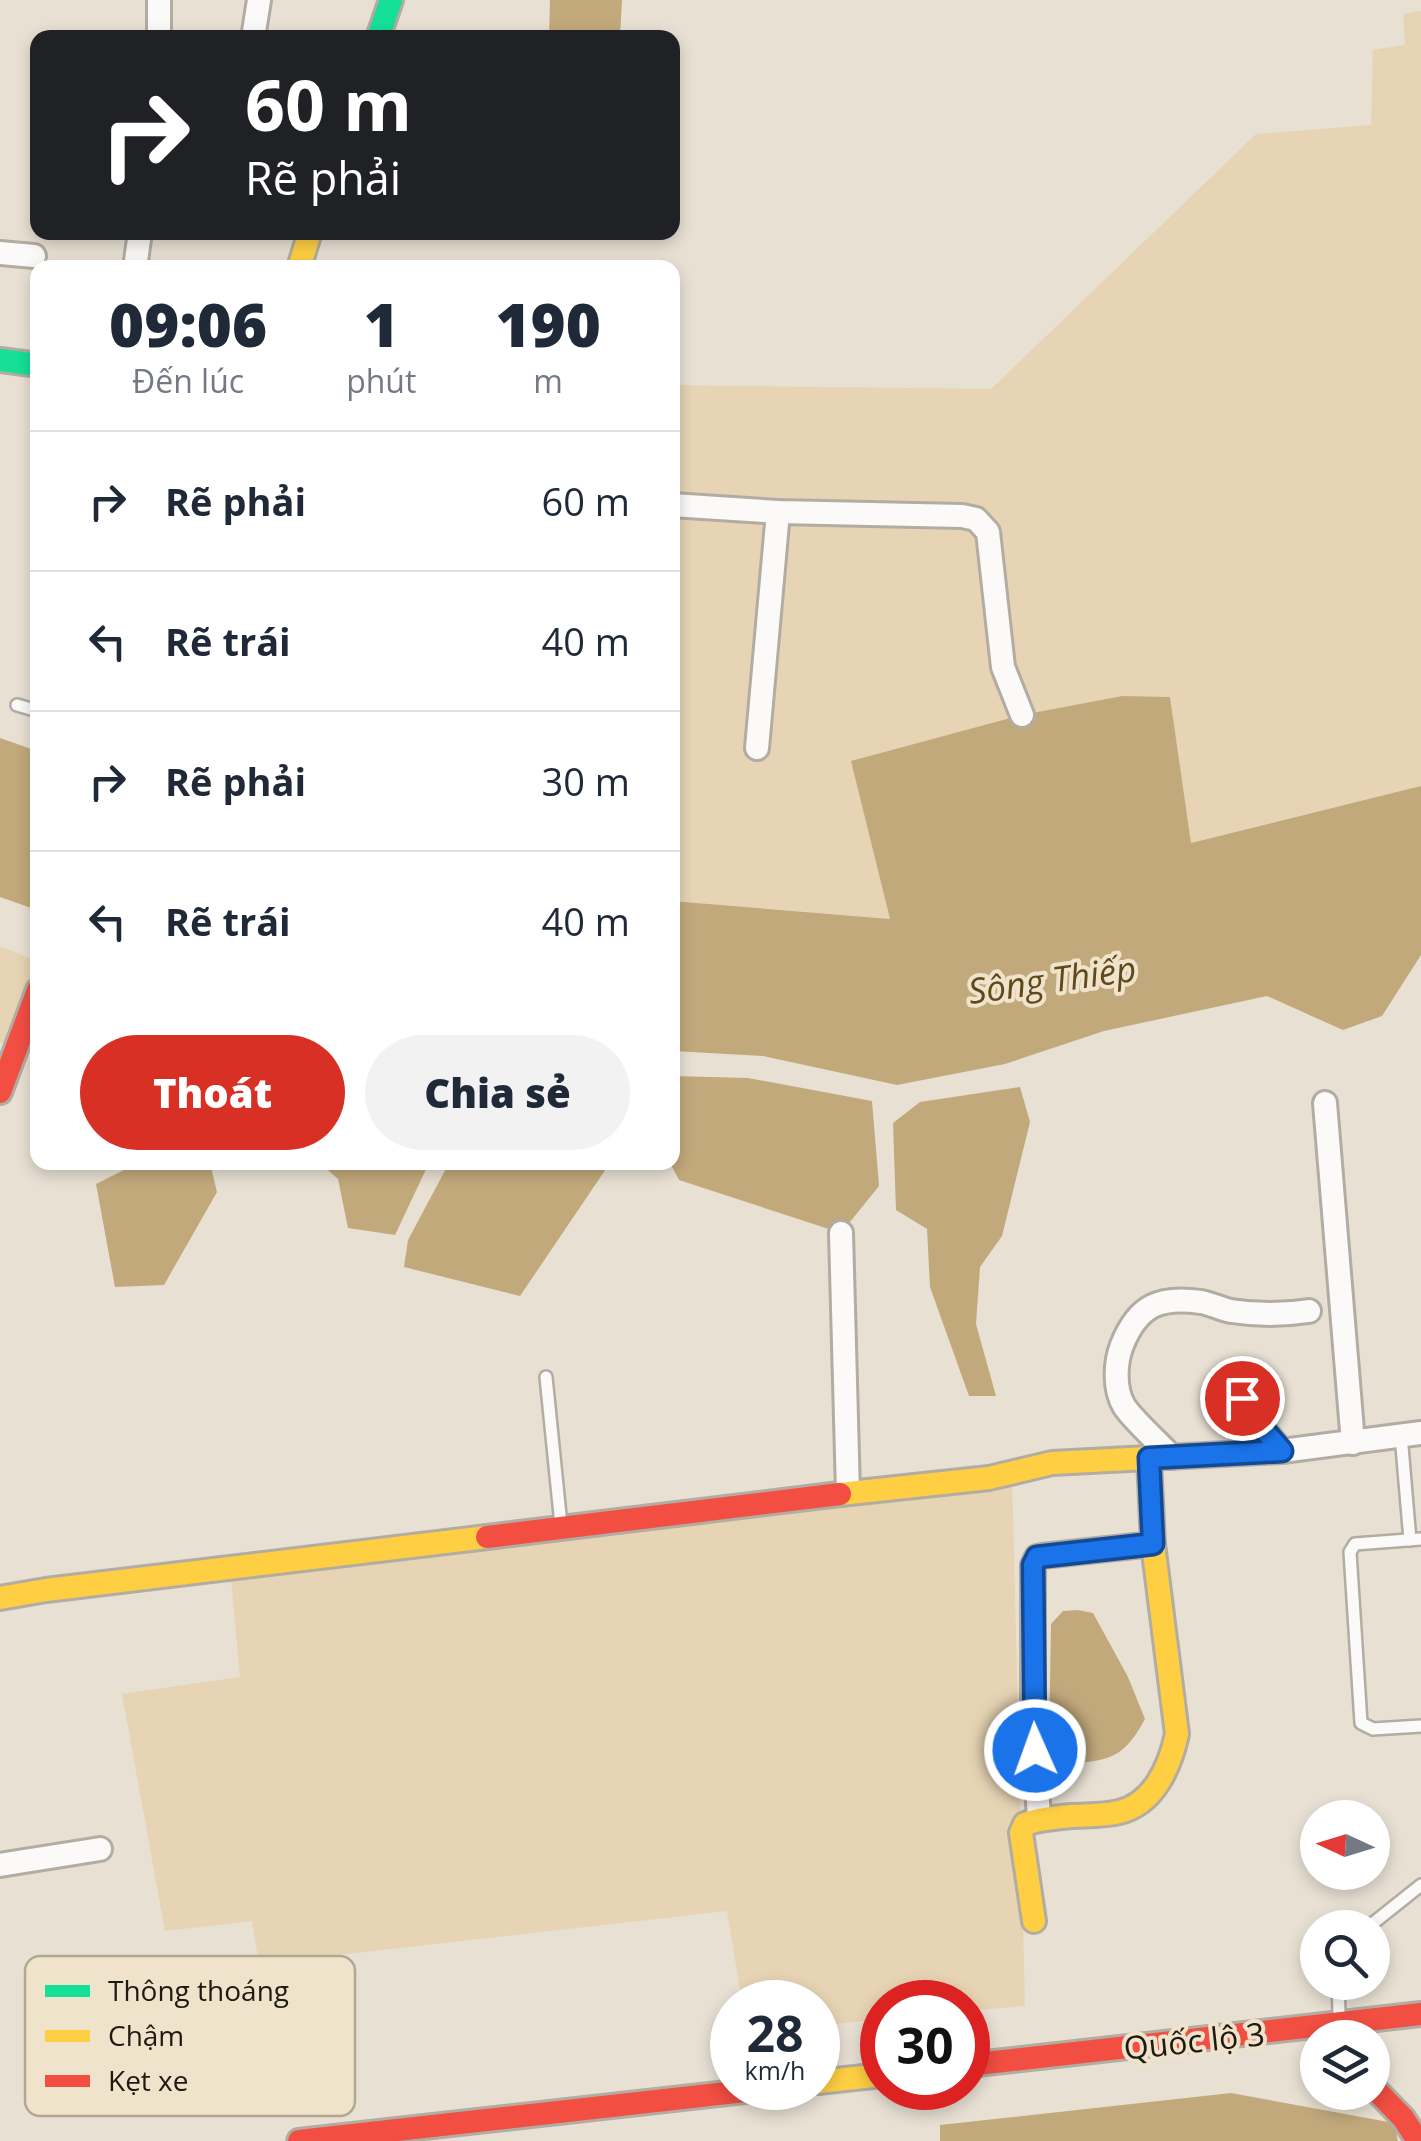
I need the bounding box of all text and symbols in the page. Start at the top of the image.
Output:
text: 60 m [245,56,412,152]
icon: right [80,70,210,200]
text: Rẽ phải [245,147,401,208]
text: 09:06 [109,283,267,365]
text: 1 [364,283,399,365]
text: 190 [495,283,601,365]
text: Đến lúc [132,359,244,402]
text: phút [346,359,416,402]
text: m [533,359,563,402]
icon: right [80,474,135,529]
text: Rẽ phải [165,475,306,527]
text: 60 m [541,475,630,527]
icon: left [80,614,135,669]
text: Rẽ trái [165,615,291,667]
text: 40 m [541,615,630,667]
icon: right [80,754,135,809]
text: Rẽ phải [165,755,306,807]
text: 30 m [541,755,630,807]
icon: left [80,894,135,949]
text: Rẽ trái [165,895,291,947]
text: 40 m [541,895,630,947]
water label: Sông Thiếp [965,944,1139,1014]
button: Thoát [80,1035,345,1150]
button: Chia sẻ [365,1035,630,1150]
pin [1200,1356,1285,1441]
icon: arrive [1215,1371,1270,1426]
position arrow [983,1698,1087,1802]
north arrow [1300,1800,1390,1890]
map controls [1300,1800,1390,2110]
button: search [1300,1910,1390,2000]
legend [25,1956,355,2116]
text: Thông thoáng [108,1971,289,2009]
speed limit sign: 30 [860,1980,990,2110]
text: 28 [746,1999,804,2067]
street label: Quốc lộ 3 [1121,2011,1267,2069]
text: Chậm [108,2016,184,2054]
button: layers [1300,2020,1390,2110]
text: km/h [745,2053,805,2087]
text: Kẹt xe [108,2061,189,2099]

